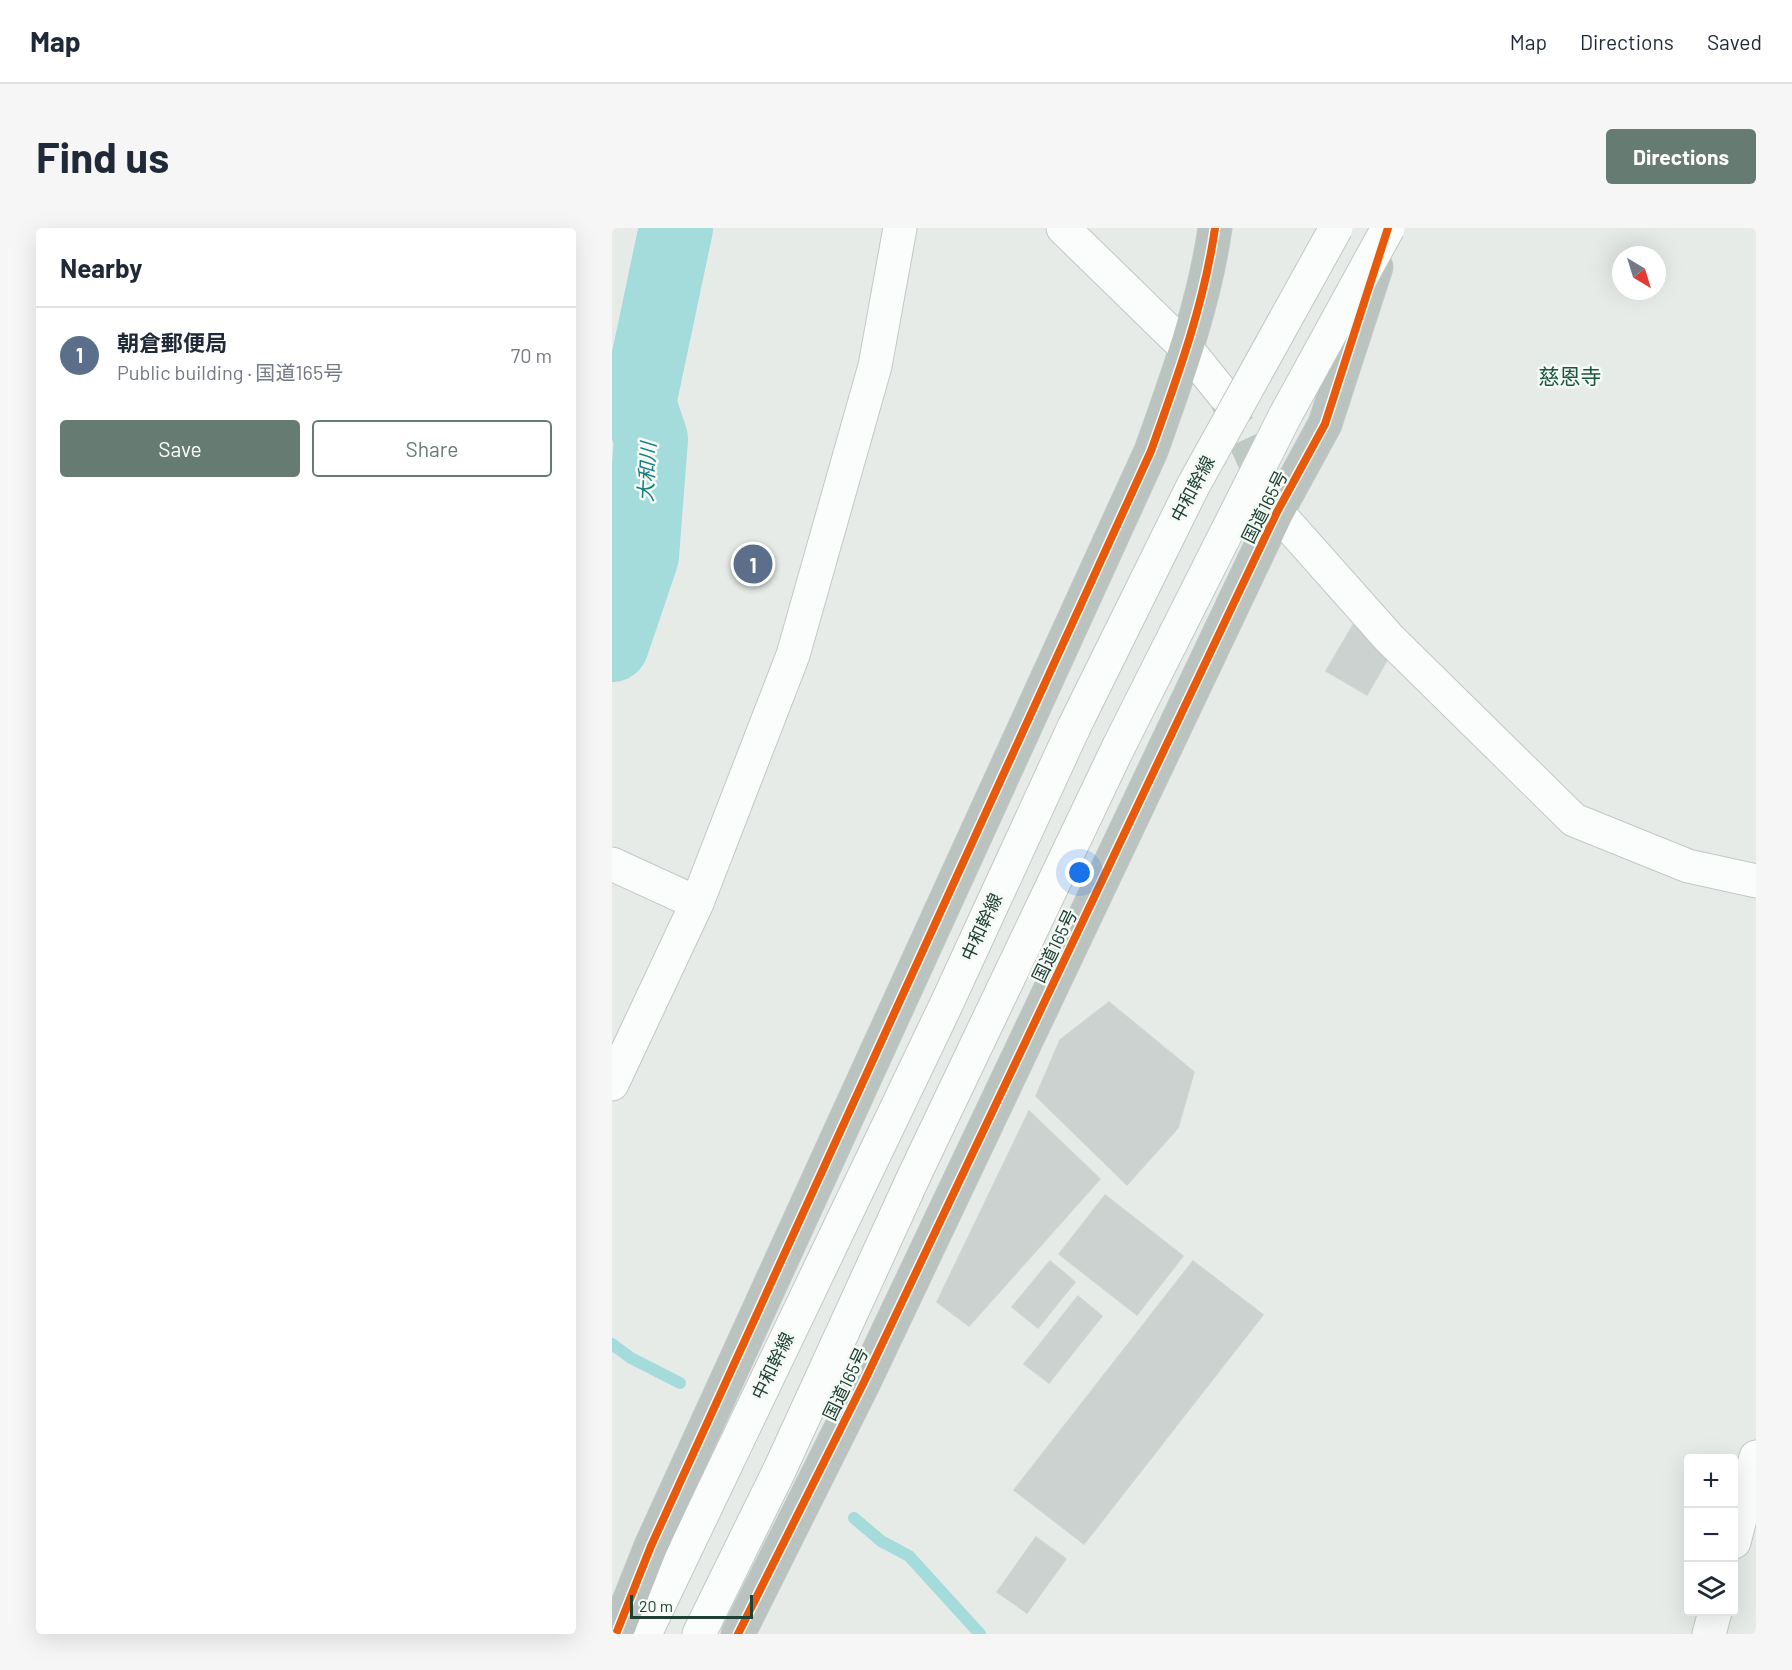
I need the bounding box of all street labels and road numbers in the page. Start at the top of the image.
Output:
street label: 中和幹線 [1166,452,1219,525]
street label: 国道165号 [1236,466,1292,547]
street label: 中和幹線 [956,889,1006,964]
street label: 国道165号 [1027,905,1081,986]
street label: 中和幹線 [746,1328,798,1403]
street label: 国道165号 [818,1343,872,1424]

